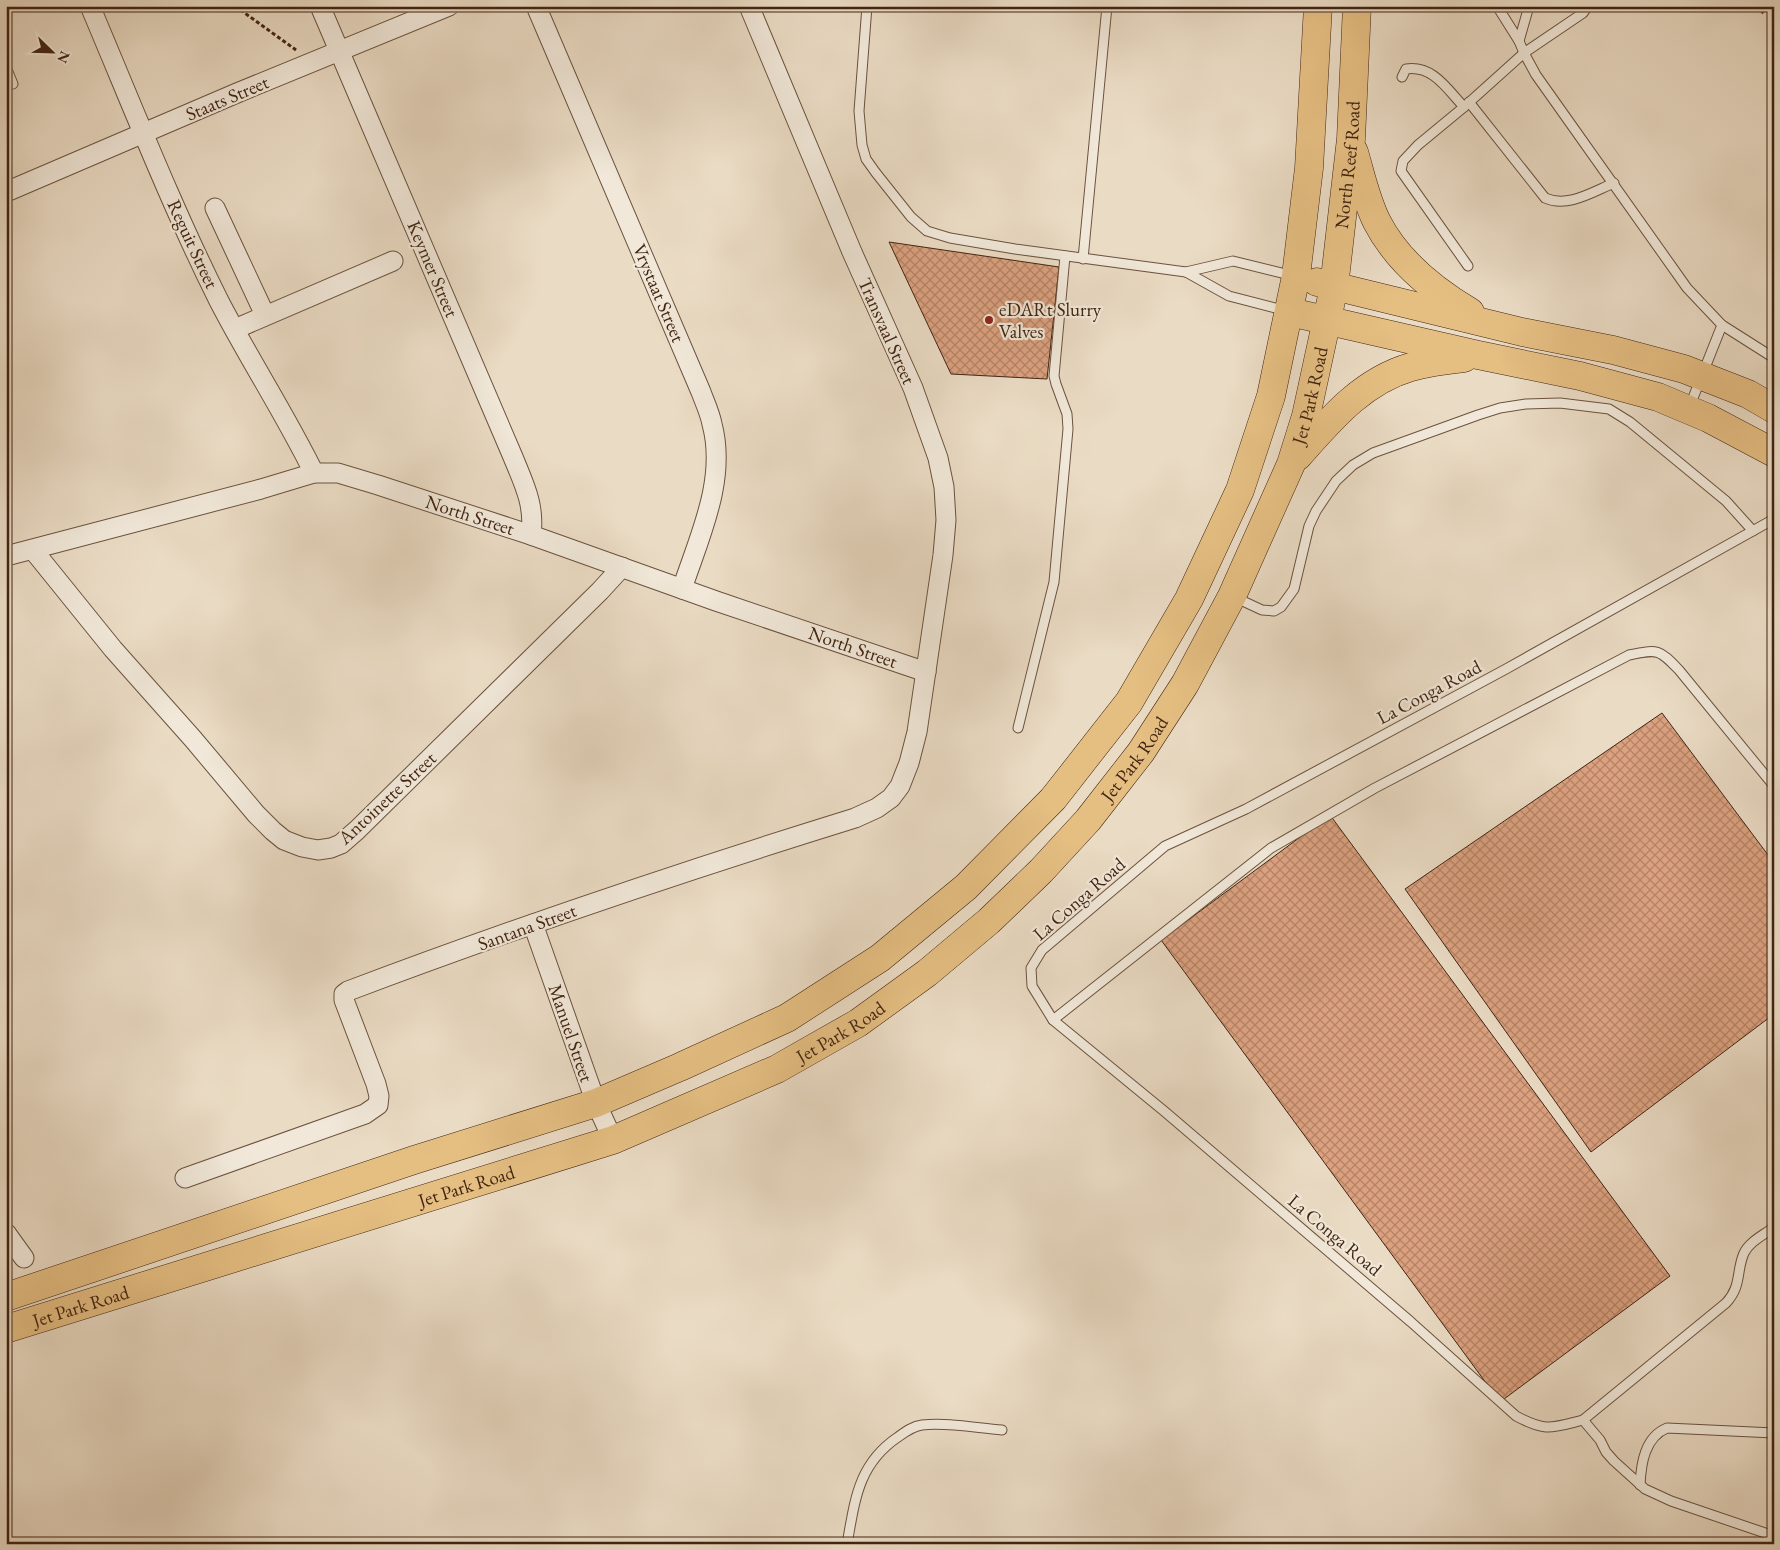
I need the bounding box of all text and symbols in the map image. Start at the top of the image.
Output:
north arrow [28,28,78,78]
text: N [53,48,74,66]
street label: Staats Street [182,69,272,127]
street label: North Reef Road [1328,100,1365,230]
street label: Reguit Street [162,195,225,293]
street label: Keymer Street [401,217,465,321]
street label: Vrystaat Street [627,240,691,346]
street label: Transvaal Street [852,274,922,388]
place label: eDARt Slurry Valves [999,297,1102,344]
marker: eDARt Slurry Valves [983,314,995,326]
street label: Jet Park Road [1285,344,1333,449]
street label: North Street [422,489,518,541]
street label: North Street [805,620,901,674]
street label: La Conga Road [1372,654,1486,730]
street label: Jet Park Road [1093,711,1174,808]
street label: Antoinette Street [332,746,441,851]
street label: La Conga Road [1027,852,1131,946]
street label: Santana Street [474,898,580,956]
street label: Manuel Street [543,981,599,1085]
street label: Jet Park Road [790,995,890,1069]
street label: Jet Park Road [413,1159,518,1213]
street label: La Conga Road [1283,1189,1387,1282]
street label: Jet Park Road [27,1279,132,1333]

